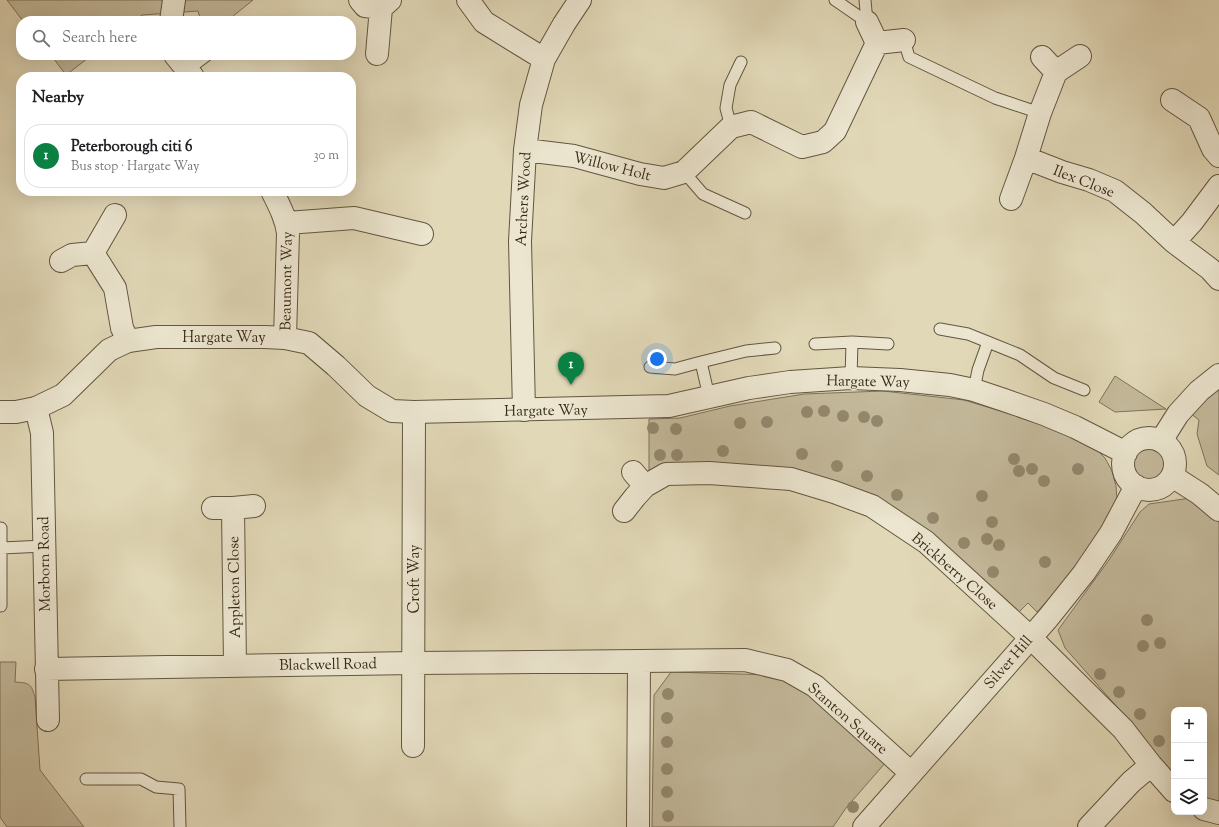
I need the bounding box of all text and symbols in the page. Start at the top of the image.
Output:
search box [16,16,356,60]
icon: search [30,27,52,49]
text: Search here [62,28,137,49]
text: Nearby [32,86,84,110]
text: Peterborough citi 6 [71,137,193,158]
text: 1 [44,147,48,165]
text: 30 m [313,147,339,165]
street label: Willow Holt [570,148,653,187]
street label: Archers Wood [512,151,537,247]
text: Bus stop · Hargate Way [71,158,200,176]
street label: Ilex Close [1050,161,1117,204]
street label: Beaumont Way [276,231,299,331]
street label: Hargate Way [182,328,266,349]
your location [647,349,667,369]
pin: 1 [558,352,584,385]
street label: Hargate Way [826,371,910,394]
street label: Hargate Way [504,400,589,423]
street label: Morborn Road [34,516,57,612]
street label: Brickberry Close [906,529,1002,616]
street label: Appleton Close [224,536,247,638]
street label: Croft Way [405,544,426,614]
street label: Silver Hill [980,632,1038,694]
street label: Blackwell Road [279,654,378,677]
street label: Stanton Square [802,678,892,760]
map controls [1171,707,1207,815]
button: + [1171,707,1207,743]
button: − [1171,743,1207,779]
button: layers [1171,779,1207,815]

